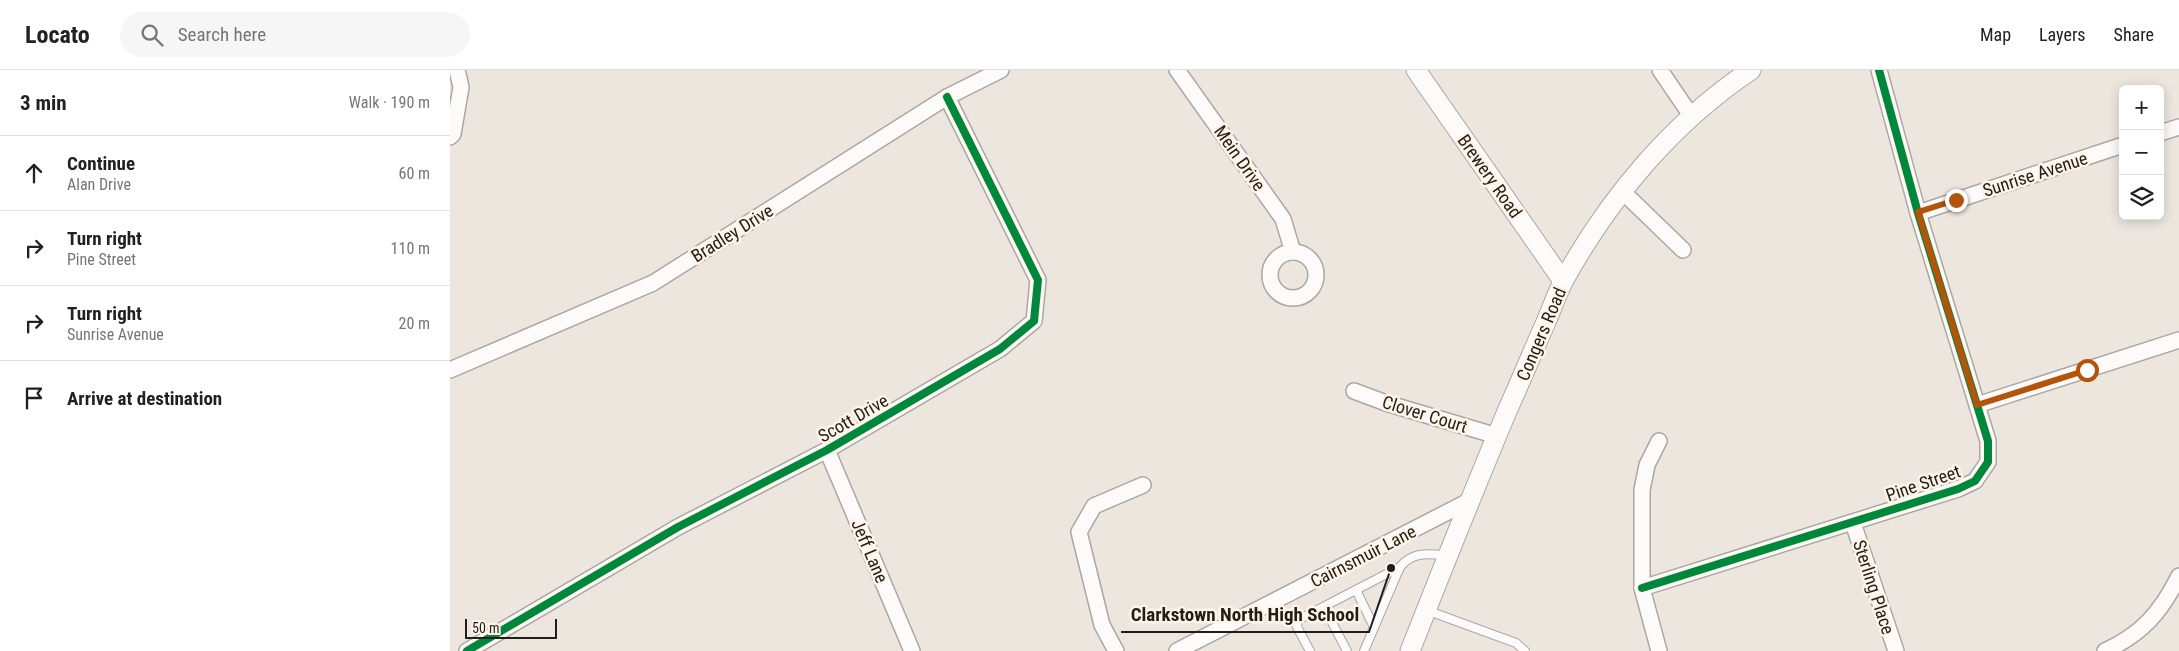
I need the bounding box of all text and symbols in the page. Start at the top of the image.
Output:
search box [120,12,470,57]
text: Locato [25,21,90,49]
icon: search [138,21,166,49]
text: Search here [178,23,266,46]
text: Map [1980,24,2011,45]
text: Layers [2039,24,2086,45]
text: Share [2114,24,2154,45]
map controls [2119,85,2164,220]
button: + [2119,85,2164,130]
text: 3 min [20,91,67,115]
text: Walk · 190 m [349,93,430,112]
street label: Mein Drive [1210,121,1270,195]
street label: Brewery Road [1454,130,1526,222]
button: − [2119,130,2164,175]
street label: Sunrise Avenue [1980,147,2090,201]
text: Continue [67,152,135,175]
icon: ahead [20,159,48,187]
text: 60 m [398,164,430,183]
text: Alan Drive [67,175,131,194]
button: layers [2119,175,2164,220]
route end [1945,189,1968,212]
street label: Bradley Drive [687,200,777,266]
text: Turn right [67,227,142,250]
icon: right [20,234,48,262]
text: 110 m [391,239,430,258]
text: Pine Street [67,250,136,269]
street label: Congers Road [1512,284,1570,384]
text: Turn right [67,302,142,325]
icon: right [20,309,48,337]
text: 20 m [398,314,430,333]
text: Sunrise Avenue [67,325,164,344]
route start [2076,359,2099,382]
icon: arrive [20,384,48,412]
text: Arrive at destination [67,387,222,410]
street label: Scott Drive [814,390,892,446]
street label: Clover Court [1380,391,1470,437]
street label: Pine Street [1883,460,1963,506]
street label: Jeff Lane [847,516,893,586]
street label: Cairnsmuir Lane [1307,520,1419,592]
street label: Sterling Place [1849,537,1899,637]
callout: Clarkstown North High School [1121,598,1369,632]
text: Clarkstown North High School [1131,603,1359,626]
scale bar [465,616,558,639]
text: 50 m [472,620,500,636]

